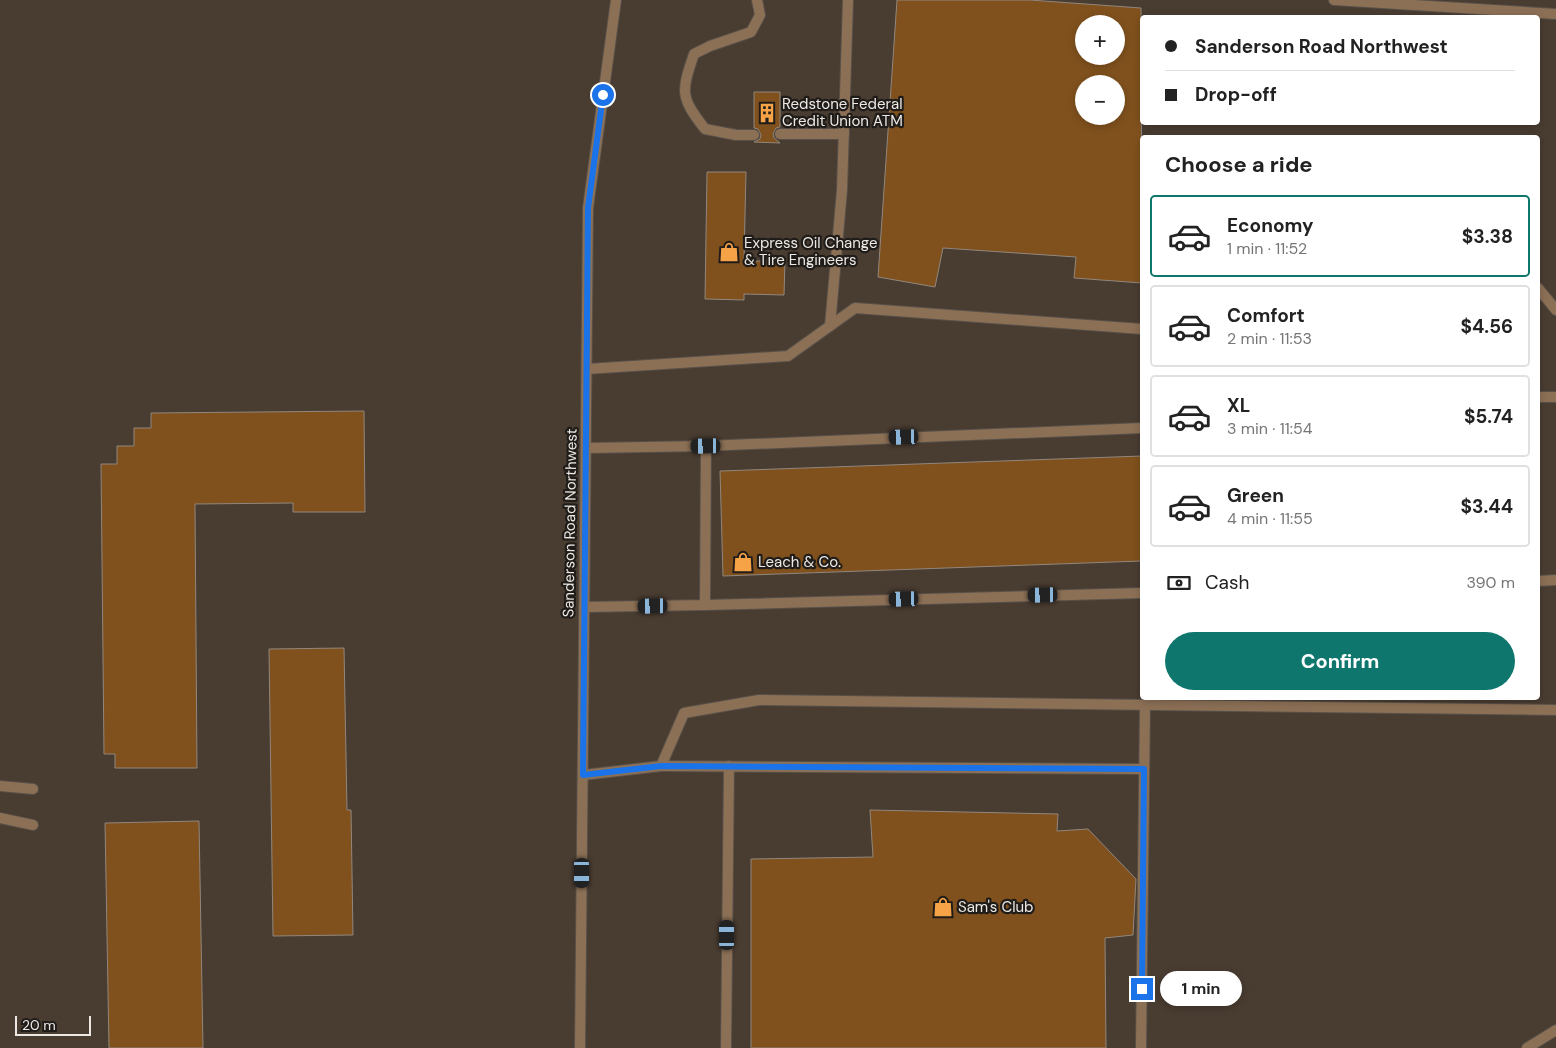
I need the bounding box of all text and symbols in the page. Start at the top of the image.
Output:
map controls [1075,15,1125,125]
button: + [1075,15,1125,65]
text: Sanderson Road Northwest [1195,34,1448,59]
button: − [1075,75,1125,125]
text: Drop-off [1195,82,1277,107]
route start [592,84,614,106]
place label: Redstone Federal Credit Union ATM [782,94,903,131]
building icon: Redstone Federal Credit Union ATM [756,102,778,124]
text: Choose a ride [1165,150,1313,179]
text: Economy [1227,213,1314,238]
icon: car [1167,214,1212,259]
text: $3.38 [1462,224,1513,249]
place label: Express Oil Change & Tire Engineers [744,233,877,270]
text: 1 min · 11:52 [1227,238,1307,259]
shop icon: Express Oil Change & Tire Engineers [718,241,740,263]
text: Comfort [1227,303,1305,328]
icon: car [1167,304,1212,349]
text: $4.56 [1461,314,1513,339]
text: 2 min · 11:53 [1227,328,1312,349]
text: XL [1227,393,1250,418]
icon: car [1167,394,1212,439]
text: $5.74 [1464,404,1513,429]
text: 3 min · 11:54 [1227,418,1312,439]
street label: Sanderson Road Northwest [558,428,582,618]
car [888,429,919,445]
car [690,438,721,454]
text: Green [1227,483,1284,508]
icon: car [1167,484,1212,529]
text: $3.44 [1461,494,1513,519]
text: 4 min · 11:55 [1227,508,1313,529]
shop icon: Leach & Co. [732,551,754,573]
place label: Leach & Co. [758,552,841,572]
icon: cash [1165,569,1193,597]
text: Cash [1205,570,1249,595]
text: 390 m [1467,572,1515,593]
car [1027,587,1058,603]
car [888,591,919,607]
car [637,598,668,614]
button: Confirm [1165,632,1515,690]
car [574,858,589,888]
shop icon: Sam's Club [932,896,954,918]
place label: Sam's Club [958,897,1033,917]
car [719,920,734,950]
callout: 1 min [1160,972,1242,1006]
route end [1131,978,1153,1000]
text: 1 min [1182,978,1220,999]
scale bar [15,1013,91,1036]
text: 20 m [22,1016,56,1034]

